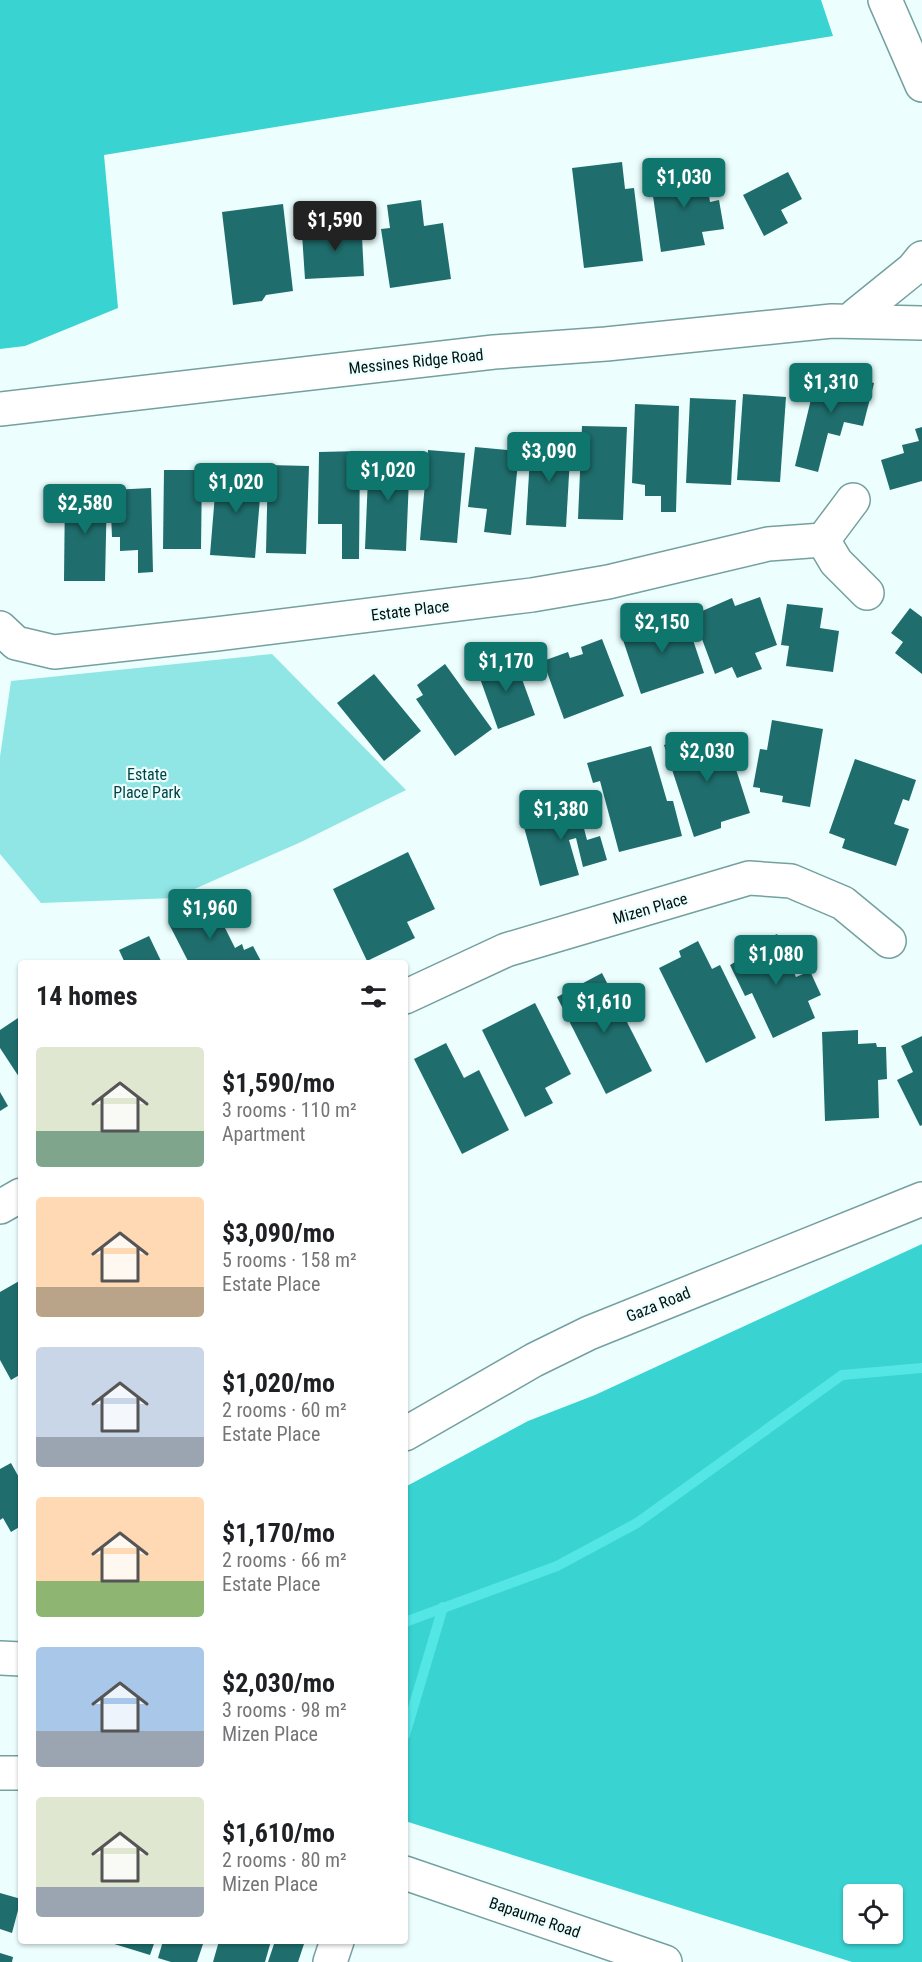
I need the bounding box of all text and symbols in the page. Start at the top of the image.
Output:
pin: $1,030 [635,158,733,209]
text: $1,030 [656,165,712,189]
pin: $1,590 [286,201,384,252]
text: $1,590 [307,208,363,232]
street label: Messines Ridge Road [348,345,484,378]
pin: $1,310 [782,363,880,414]
text: $1,310 [803,370,859,394]
pin: $3,090 [500,432,598,483]
text: $3,090 [521,439,577,463]
pin: $1,020 [339,451,437,502]
text: $1,020 [360,458,416,482]
pin: $1,020 [187,463,285,514]
text: $1,020 [208,470,264,494]
pin: $2,580 [36,484,134,535]
text: $2,580 [57,491,113,515]
street label: Estate Place [370,596,450,625]
pin: $2,150 [613,603,711,654]
text: $2,150 [634,610,690,634]
pin: $1,170 [457,642,555,693]
text: $1,170 [478,649,534,673]
pin: $2,030 [658,732,756,783]
text: $2,030 [679,739,735,763]
park label: Estate Place Park [113,765,181,802]
pin: $1,380 [512,790,610,841]
text: $1,380 [533,797,589,821]
pin: $1,960 [161,889,259,940]
street label: Mizen Place [611,889,690,928]
text: $1,960 [182,896,238,920]
pin: $1,080 [727,935,825,986]
text: $1,080 [748,942,804,966]
icon: filters [357,980,390,1013]
text: 14 homes [36,981,138,1011]
pin: $1,610 [555,983,653,1034]
text: $1,610 [576,990,632,1014]
text: $1,590/mo [222,1068,335,1098]
icon: home [84,1071,156,1143]
text: 3 rooms · 110 m² [222,1098,357,1122]
text: Apartment [222,1122,306,1146]
text: $3,090/mo [222,1218,335,1248]
icon: home [84,1221,156,1293]
text: 5 rooms · 158 m² [222,1248,357,1272]
text: Estate Place [222,1272,320,1296]
street label: Gaza Road [623,1283,693,1326]
text: $1,020/mo [222,1368,335,1398]
icon: home [84,1371,156,1443]
text: 2 rooms · 60 m² [222,1398,347,1422]
text: Estate Place [222,1422,320,1446]
text: $1,170/mo [222,1518,335,1548]
icon: home [84,1521,156,1593]
text: 2 rooms · 66 m² [222,1548,347,1572]
text: Estate Place [222,1572,320,1596]
text: $2,030/mo [222,1668,335,1698]
icon: home [84,1671,156,1743]
text: 3 rooms · 98 m² [222,1698,347,1722]
text: Mizen Place [222,1722,318,1746]
text: $1,610/mo [222,1818,335,1848]
icon: home [84,1821,156,1893]
text: 2 rooms · 80 m² [222,1848,347,1872]
text: Mizen Place [222,1872,318,1896]
map controls [843,1884,903,1944]
button: locate [843,1884,903,1944]
street label: Bapaume Road [487,1893,583,1942]

